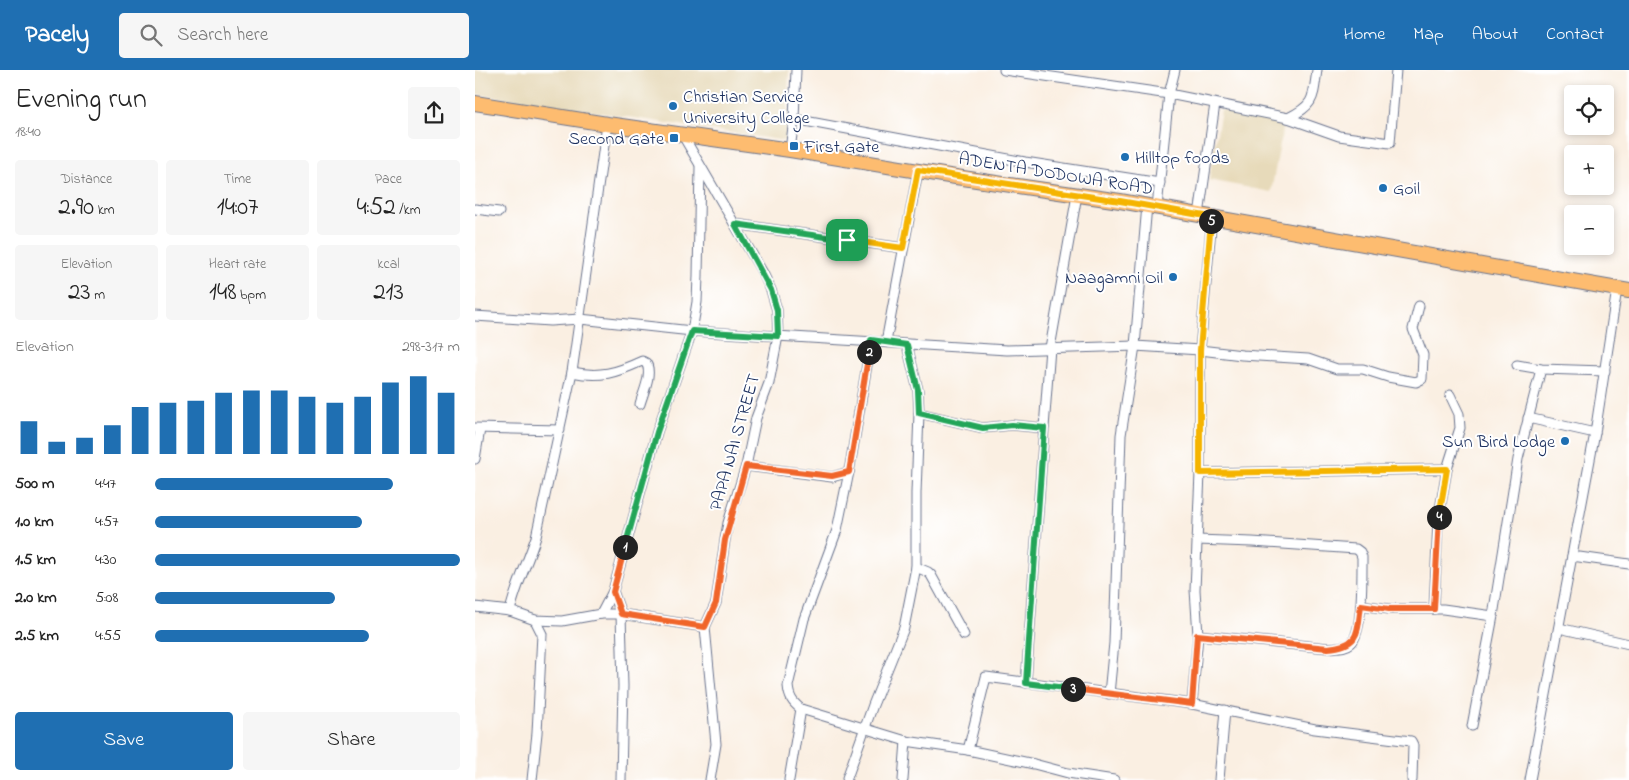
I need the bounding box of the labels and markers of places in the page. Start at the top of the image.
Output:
place label: Christian Service University College [683,85,810,133]
marker: Christian Service University College [667,100,679,112]
place label: Second Gate [568,127,665,153]
marker: Second Gate [668,132,680,144]
place label: First Gate [803,135,880,161]
marker: First Gate [788,140,800,152]
place label: Hilltop foods [1135,146,1230,172]
marker: Hilltop foods [1119,151,1131,163]
place label: Goil [1393,177,1420,203]
marker: Goil [1377,182,1389,194]
pin: 5 [1199,208,1223,234]
pin [826,219,868,261]
place label: Naagamni Oil [1065,266,1163,293]
marker: Naagamni Oil [1167,271,1179,283]
pin: 2 [857,340,881,364]
place label: Sun Bird Lodge [1442,430,1556,457]
marker: Sun Bird Lodge [1559,435,1571,447]
pin: 4 [1427,504,1451,530]
pin: 1 [613,534,637,560]
pin: 3 [1061,676,1085,702]

